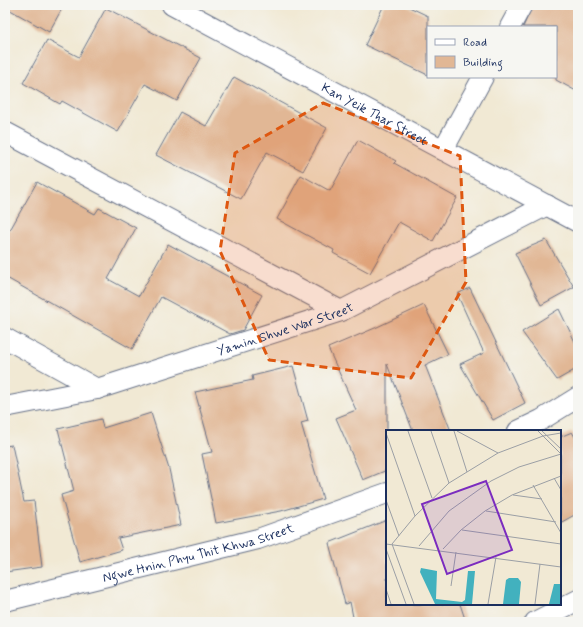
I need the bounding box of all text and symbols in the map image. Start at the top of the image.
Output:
legend [427,26,557,78]
text: Road [463,35,487,51]
text: Building [463,55,503,72]
street label: Kan Yeik Thar Street [318,80,430,150]
street label: Yamin Shwe War Street [215,299,357,360]
inset map [386,430,561,605]
street label: Ngwe Hnin Phyu Thit Khwa Street [101,520,297,587]

